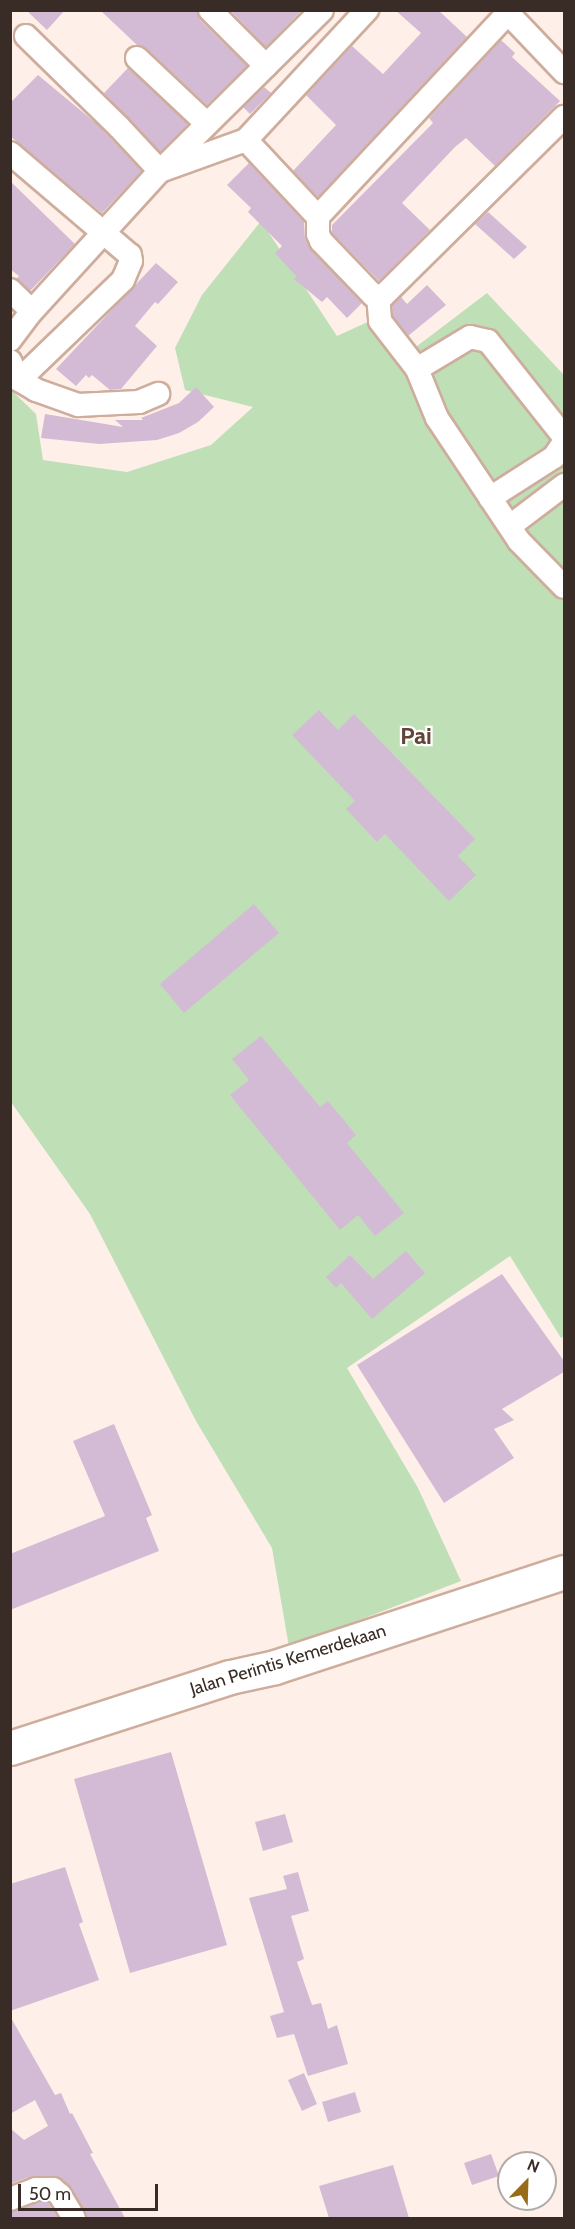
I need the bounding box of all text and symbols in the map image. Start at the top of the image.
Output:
district label: Pai [400,722,432,750]
street label: Jalan Perintis Kemerdekaan [187,1620,389,1700]
north arrow [497,2151,557,2211]
text: N [525,2155,542,2177]
scale bar [21,2172,160,2210]
text: 50 m [29,2183,71,2205]

